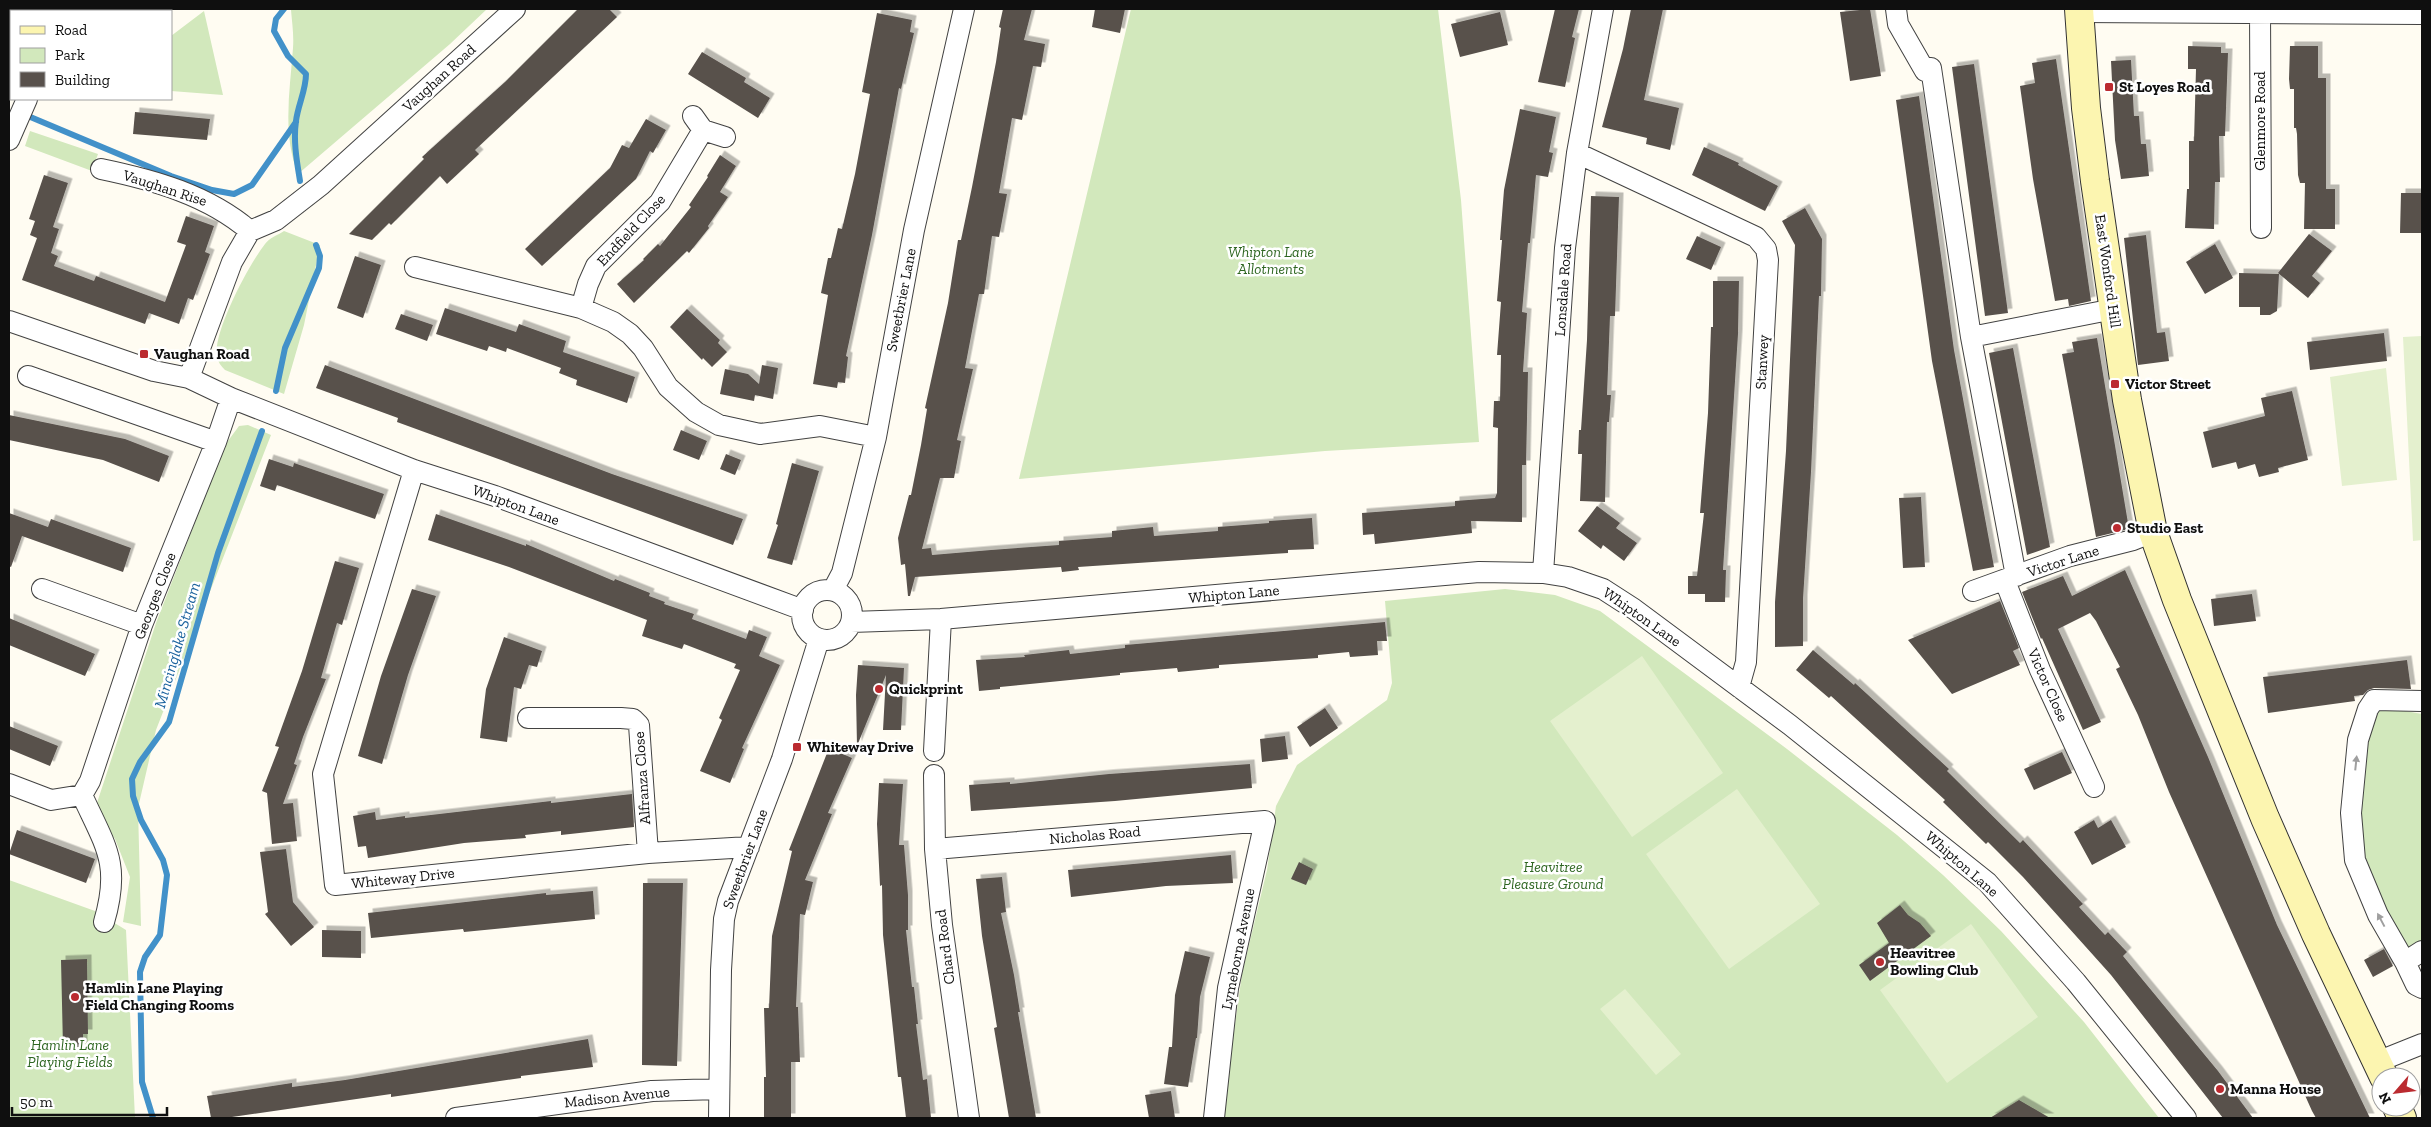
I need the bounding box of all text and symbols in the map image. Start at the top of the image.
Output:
legend [10,10,172,100]
text: Road [55,21,88,39]
street label: Vaughan Road [398,40,480,116]
text: Park [55,46,85,64]
street label: Glenmore Road [2251,70,2269,171]
text: Building [55,71,110,89]
place label: St Loyes Road [2119,78,2211,96]
marker: St Loyes Road [2103,81,2115,93]
street label: Vaughan Rise [120,166,209,210]
street label: Endfield Close [593,190,669,270]
street label: East Wonford Hill [2091,213,2125,329]
street label: Lonsdale Road [1551,242,1575,337]
park label: Whipton Lane Allotments [1228,243,1314,278]
street label: Sweetbrier Lane [882,247,920,353]
street label: Stanwey [1752,334,1772,390]
place label: Vaughan Road [154,345,250,363]
marker: Vaughan Road [138,348,150,360]
place label: Victor Street [2125,375,2212,393]
marker: Victor Street [2109,378,2121,390]
street label: Whipton Lane [470,481,562,529]
place label: Studio East [2127,519,2204,537]
marker: Studio East [2111,522,2123,534]
street label: Victor Lane [2024,541,2101,581]
street label: Georges Close [130,550,180,642]
water label: Mincinglake Stream [150,580,204,710]
street label: Whipton Lane [1188,581,1280,607]
street label: Whipton Lane [1599,583,1685,651]
street label: Victor Close [2023,645,2072,724]
place label: Quickprint [889,680,964,698]
marker: Quickprint [873,683,885,695]
street label: Alfranza Close [630,731,654,825]
place label: Whiteway Drive [807,738,913,756]
marker: Whiteway Drive [791,741,803,753]
one-way arrow [2352,755,2360,771]
street label: Sweetbrier Lane [719,807,771,911]
street label: Nicholas Road [1049,822,1142,848]
street label: Whipton Lane [1922,827,2002,901]
park label: Heavitree Pleasure Ground [1503,858,1604,893]
street label: Whiteway Drive [351,864,455,892]
street label: Lymeborne Avenue [1217,887,1259,1011]
street label: Chard Road [931,908,959,986]
one-way arrow [2377,912,2385,927]
place label: Heavitree Bowling Club [1890,944,1978,979]
marker: Heavitree Bowling Club [1874,956,1886,968]
place label: Hamlin Lane Playing Field Changing Rooms [85,979,234,1014]
marker: Hamlin Lane Playing Field Changing Rooms [69,991,81,1003]
park label: Hamlin Lane Playing Fields [27,1036,113,1071]
north arrow [2371,1067,2421,1117]
place label: Manna House [2230,1080,2321,1098]
street label: Madison Avenue [563,1083,671,1111]
marker: Manna House [2214,1083,2226,1095]
scale bar [12,1084,168,1116]
text: N [2375,1089,2395,1107]
text: 50 m [20,1093,53,1111]

